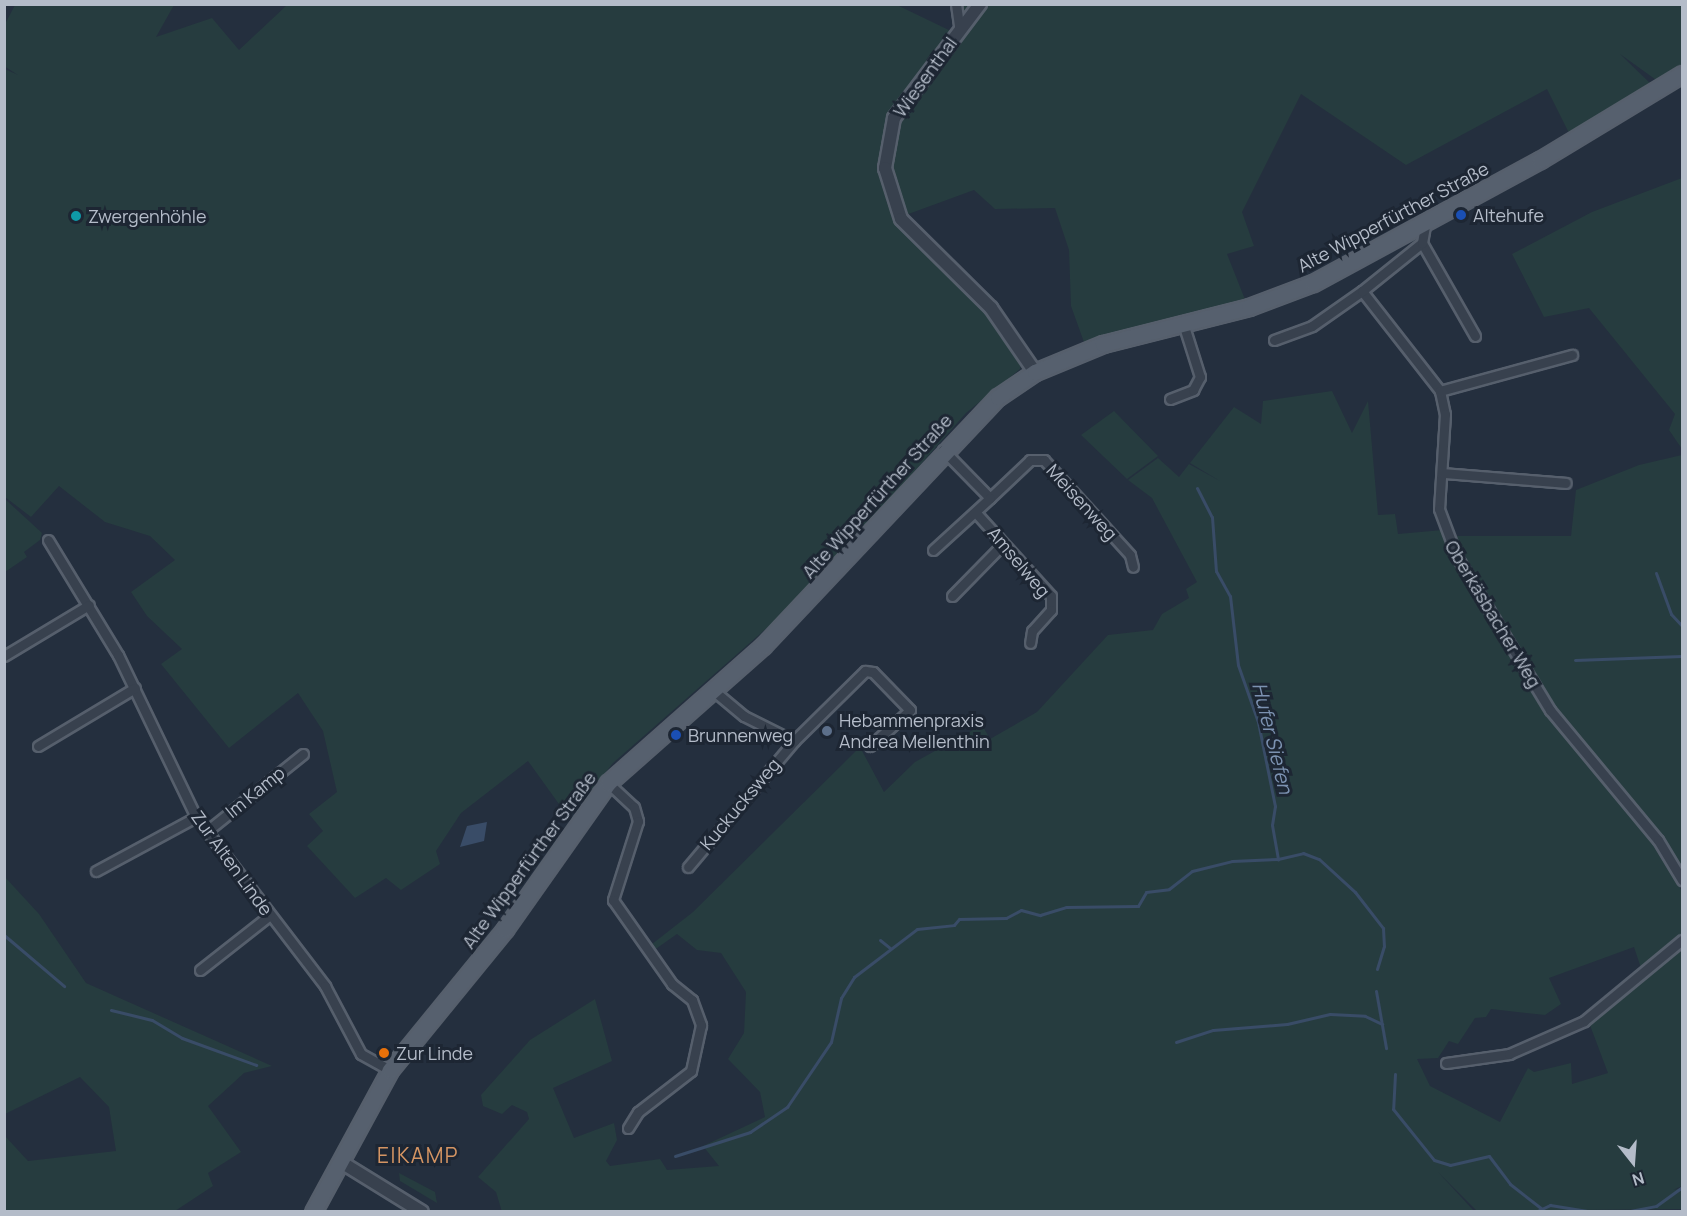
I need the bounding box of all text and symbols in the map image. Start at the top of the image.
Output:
street label: Wiesenthal [889,33,961,121]
street label: Alte Wipperfürther Straße [1294,157,1492,277]
place label: Altehufe [1473,204,1544,226]
place label: Zwergenhöhle [88,205,206,227]
marker: Altehufe [1454,208,1468,222]
marker: Zwergenhöhle [69,209,83,223]
street label: Alte Wipperfürther Straße [798,409,956,583]
street label: Meisenweg [1042,460,1122,544]
street label: Amselweg [983,522,1055,602]
street label: Oberkäsbacher Weg [1440,536,1546,692]
water label: Hufer Siefen [1248,680,1298,796]
place label: Hebammenpraxis Andrea Mellenthin [839,710,990,752]
place label: Brunnenweg [688,724,793,746]
marker: Hebammenpraxis Andrea Mellenthin [820,724,834,738]
marker: Brunnenweg [669,728,683,742]
street label: Kuckucksweg [695,754,785,854]
street label: Im Kamp [221,762,289,822]
street label: Alte Wipperfürther Straße [458,767,600,953]
street label: Zur Alten Linde [187,806,277,920]
place label: Zur Linde [396,1042,473,1064]
marker: Zur Linde [377,1046,391,1060]
north arrow [1603,1132,1663,1192]
district label: EIKAMP [377,1142,459,1168]
text: N [1630,1167,1647,1191]

